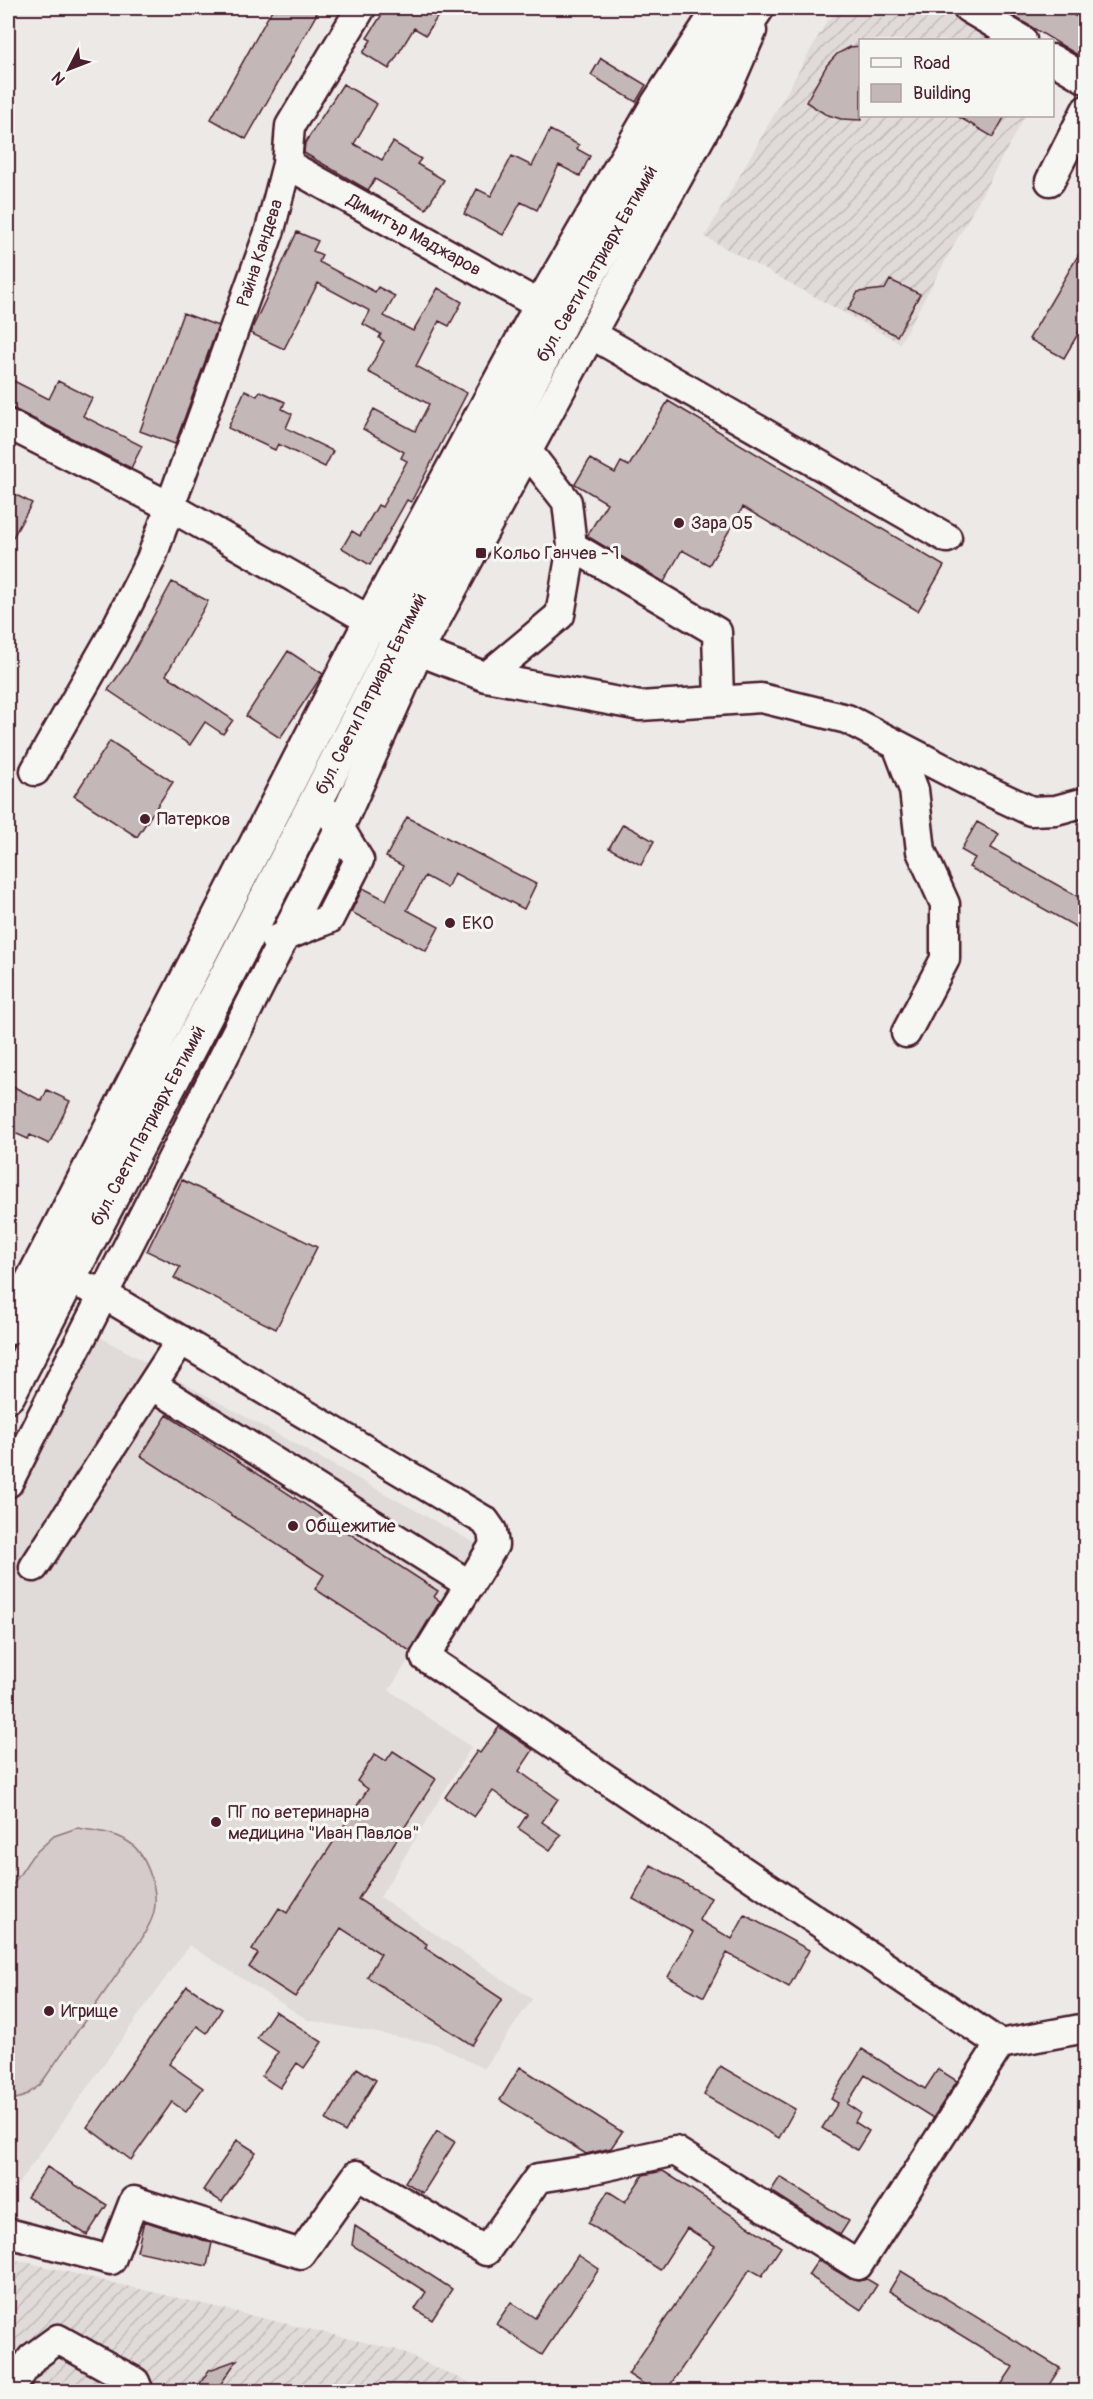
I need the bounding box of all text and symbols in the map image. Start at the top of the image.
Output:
north arrow [39,39,99,99]
legend [859,39,1054,117]
text: Road [913,52,950,75]
text: N [47,68,70,89]
text: Building [913,82,971,105]
street label: бул. Свети Патриарх Евтимий [531,162,663,366]
street label: Димитър Маджаров [342,188,485,281]
street label: Райна Кандева [232,196,288,310]
place label: Зара 05 [691,512,753,535]
marker: Зара 05 [672,516,686,530]
place label: Кольо Ганчев - 1 [493,542,620,565]
marker: Кольо Ганчев - 1 [474,546,488,560]
street label: бул. Свети Патриарх Евтимий [310,589,432,799]
place label: Патерков [157,808,230,831]
marker: Патерков [138,812,152,826]
place label: EKO [462,912,494,935]
marker: EKO [443,916,457,930]
street label: бул. Свети Патриарх Евтимий [85,1022,211,1230]
place label: Общежитие [305,1515,396,1538]
marker: Общежитие [286,1519,300,1533]
place label: ПГ по ветеринарна медицина "Иван Павлов" [228,1801,420,1845]
marker: ПГ по ветеринарна медицина "Иван Павлов" [209,1815,223,1829]
place label: Игрище [61,2000,118,2023]
marker: Игрище [42,2004,56,2018]

